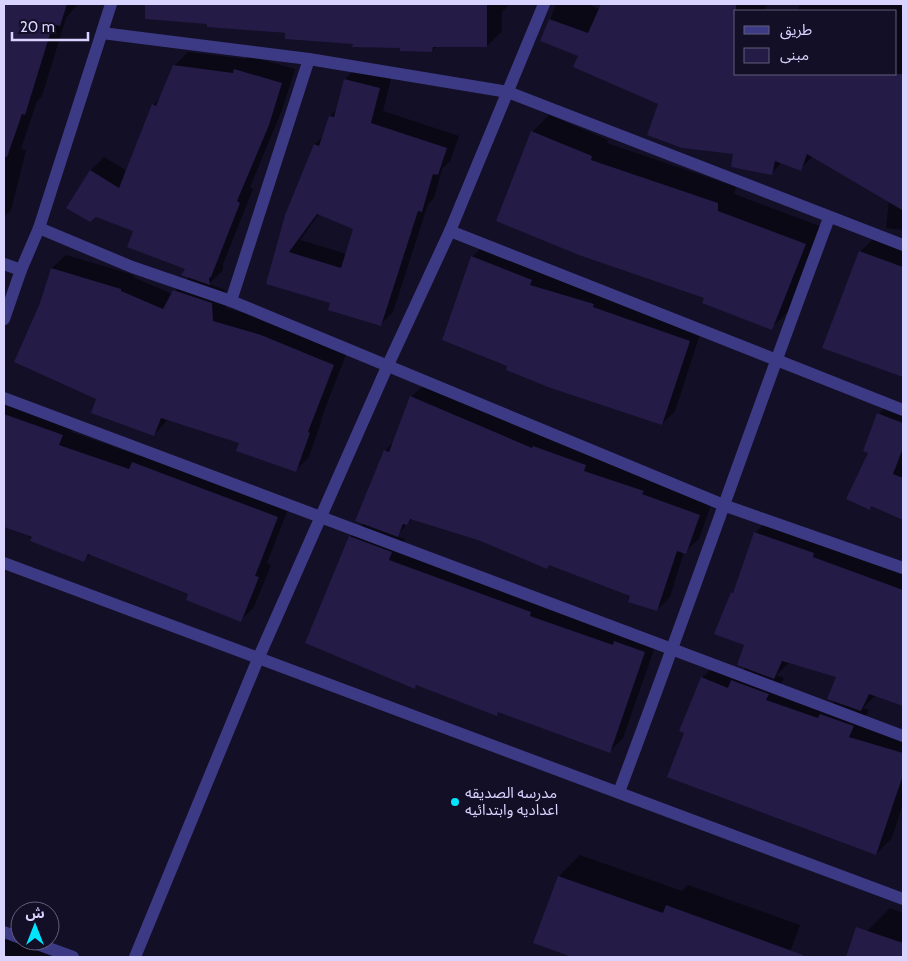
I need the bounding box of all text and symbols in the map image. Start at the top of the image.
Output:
scale bar [12,10,89,42]
legend [734,10,897,75]
text: 20 m [20,18,55,36]
text: طريق [780,21,812,40]
text: مبنى [780,46,809,64]
place label: مدرسه الصديقه اعداديه وابتدائيه [465,784,558,819]
marker: مدرسه الصديقه اعداديه وابتدائيه [449,796,461,808]
north arrow [10,901,60,951]
text: ش [25,904,45,922]

